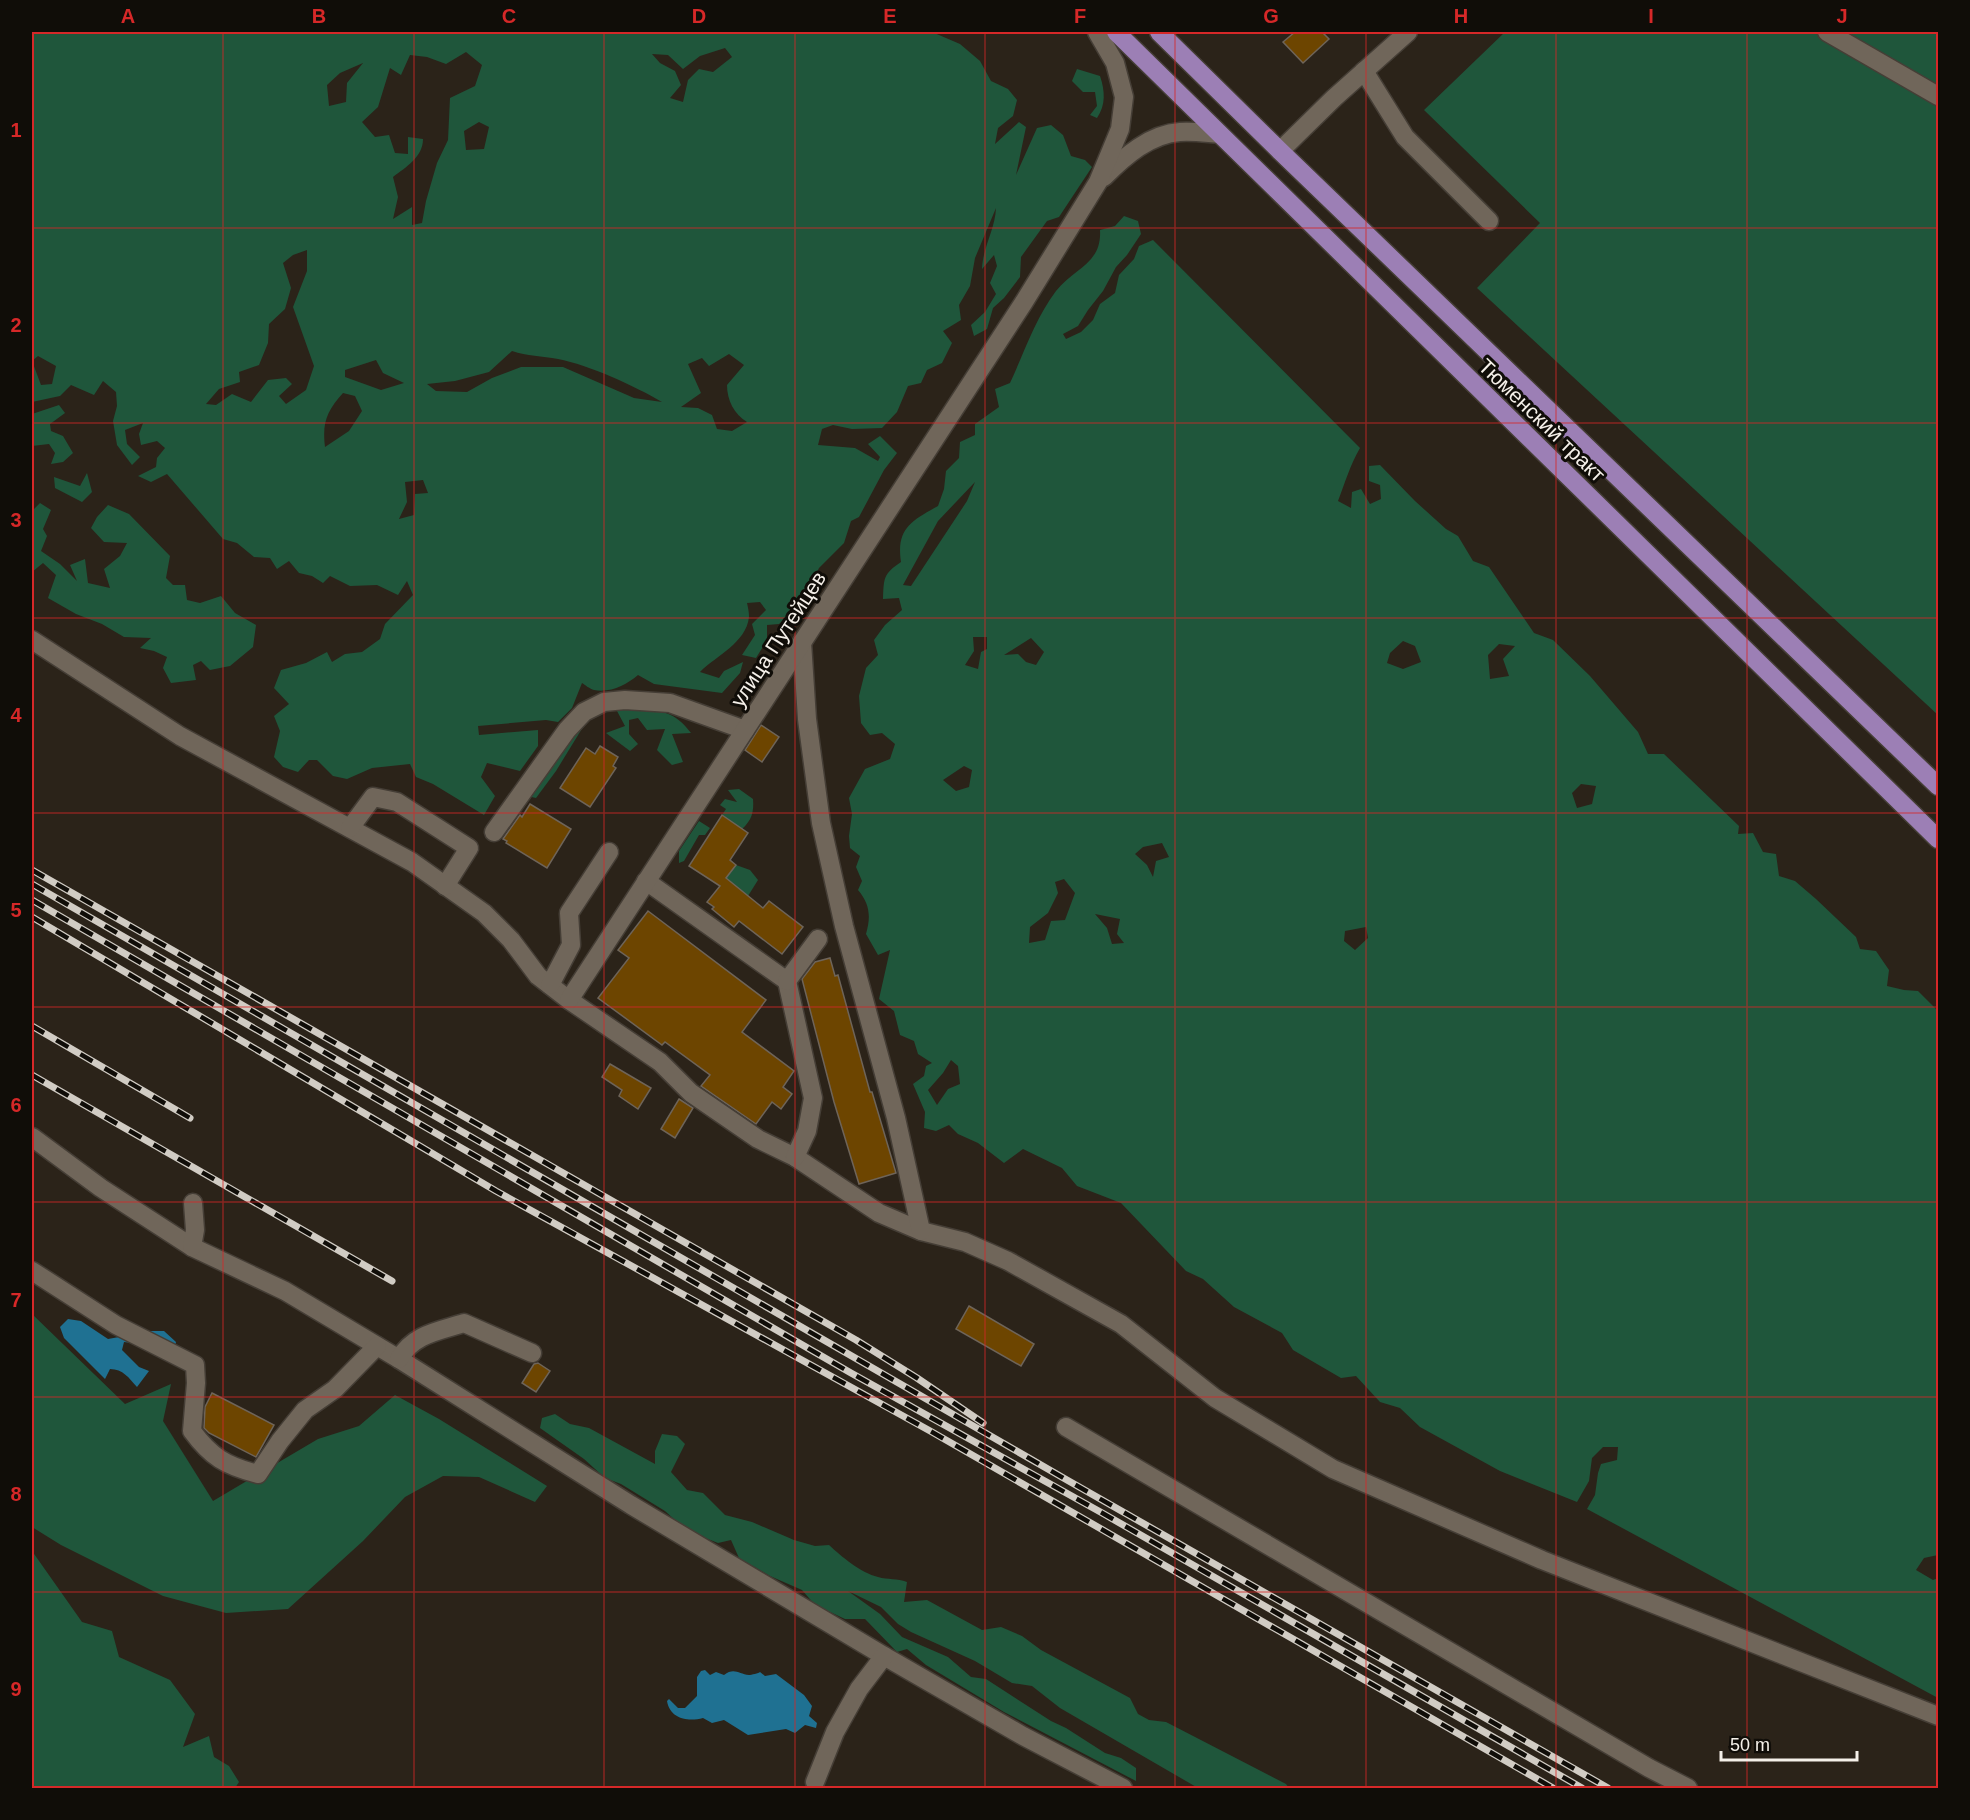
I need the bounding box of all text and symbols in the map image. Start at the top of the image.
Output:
text: A [121,5,135,27]
text: B [312,5,326,27]
text: C [502,5,516,27]
text: D [692,5,706,27]
text: E [883,5,897,27]
text: F [1074,5,1086,27]
text: G [1263,5,1279,27]
text: H [1454,5,1468,27]
text: I [1648,5,1654,27]
text: J [1836,5,1848,27]
text: 1 [10,119,22,141]
text: 2 [10,314,22,336]
street label: Тюменский тракт [1474,354,1610,486]
text: 3 [10,509,22,531]
street label: улица Путейцев [726,567,830,711]
text: 4 [10,704,22,726]
text: 5 [10,899,22,921]
text: 6 [10,1094,22,1116]
text: 7 [10,1289,22,1311]
text: 8 [10,1483,22,1505]
text: 9 [10,1678,22,1700]
scale bar [1721,1724,1858,1762]
text: 50 m [1730,1735,1770,1755]

